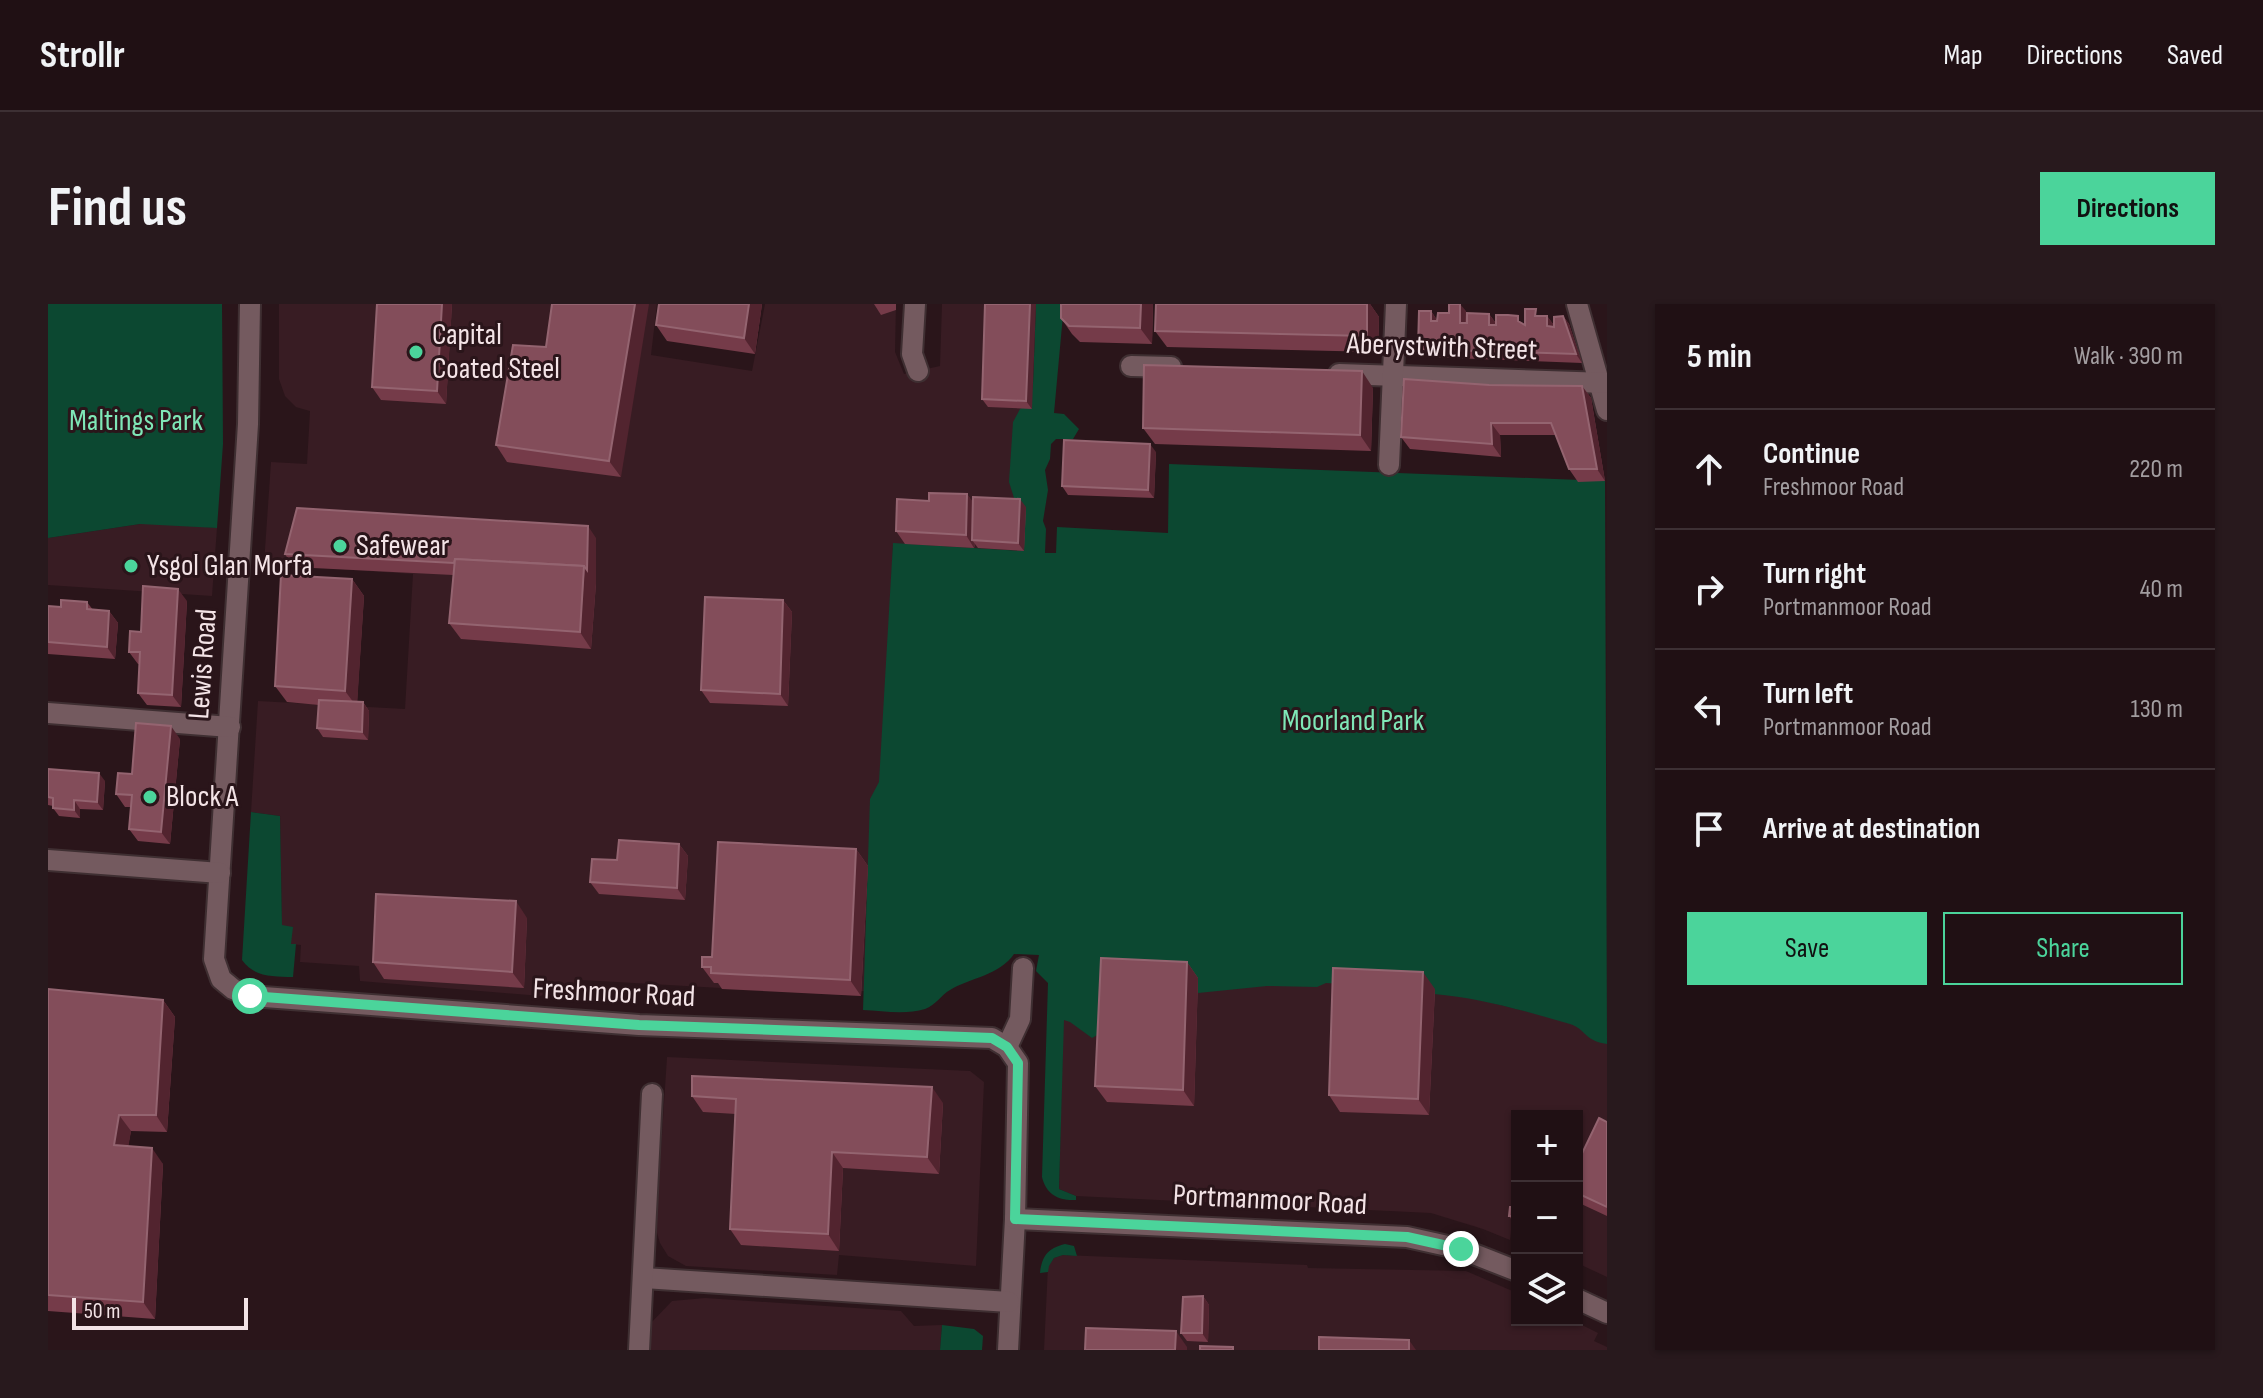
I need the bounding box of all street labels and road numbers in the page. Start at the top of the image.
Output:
street label: Aberystwith Street [1345,326,1538,368]
street label: Lewis Road [181,608,225,720]
street label: Freshmoor Road [532,971,696,1015]
street label: Portmanmoor Road [1172,1177,1368,1223]

